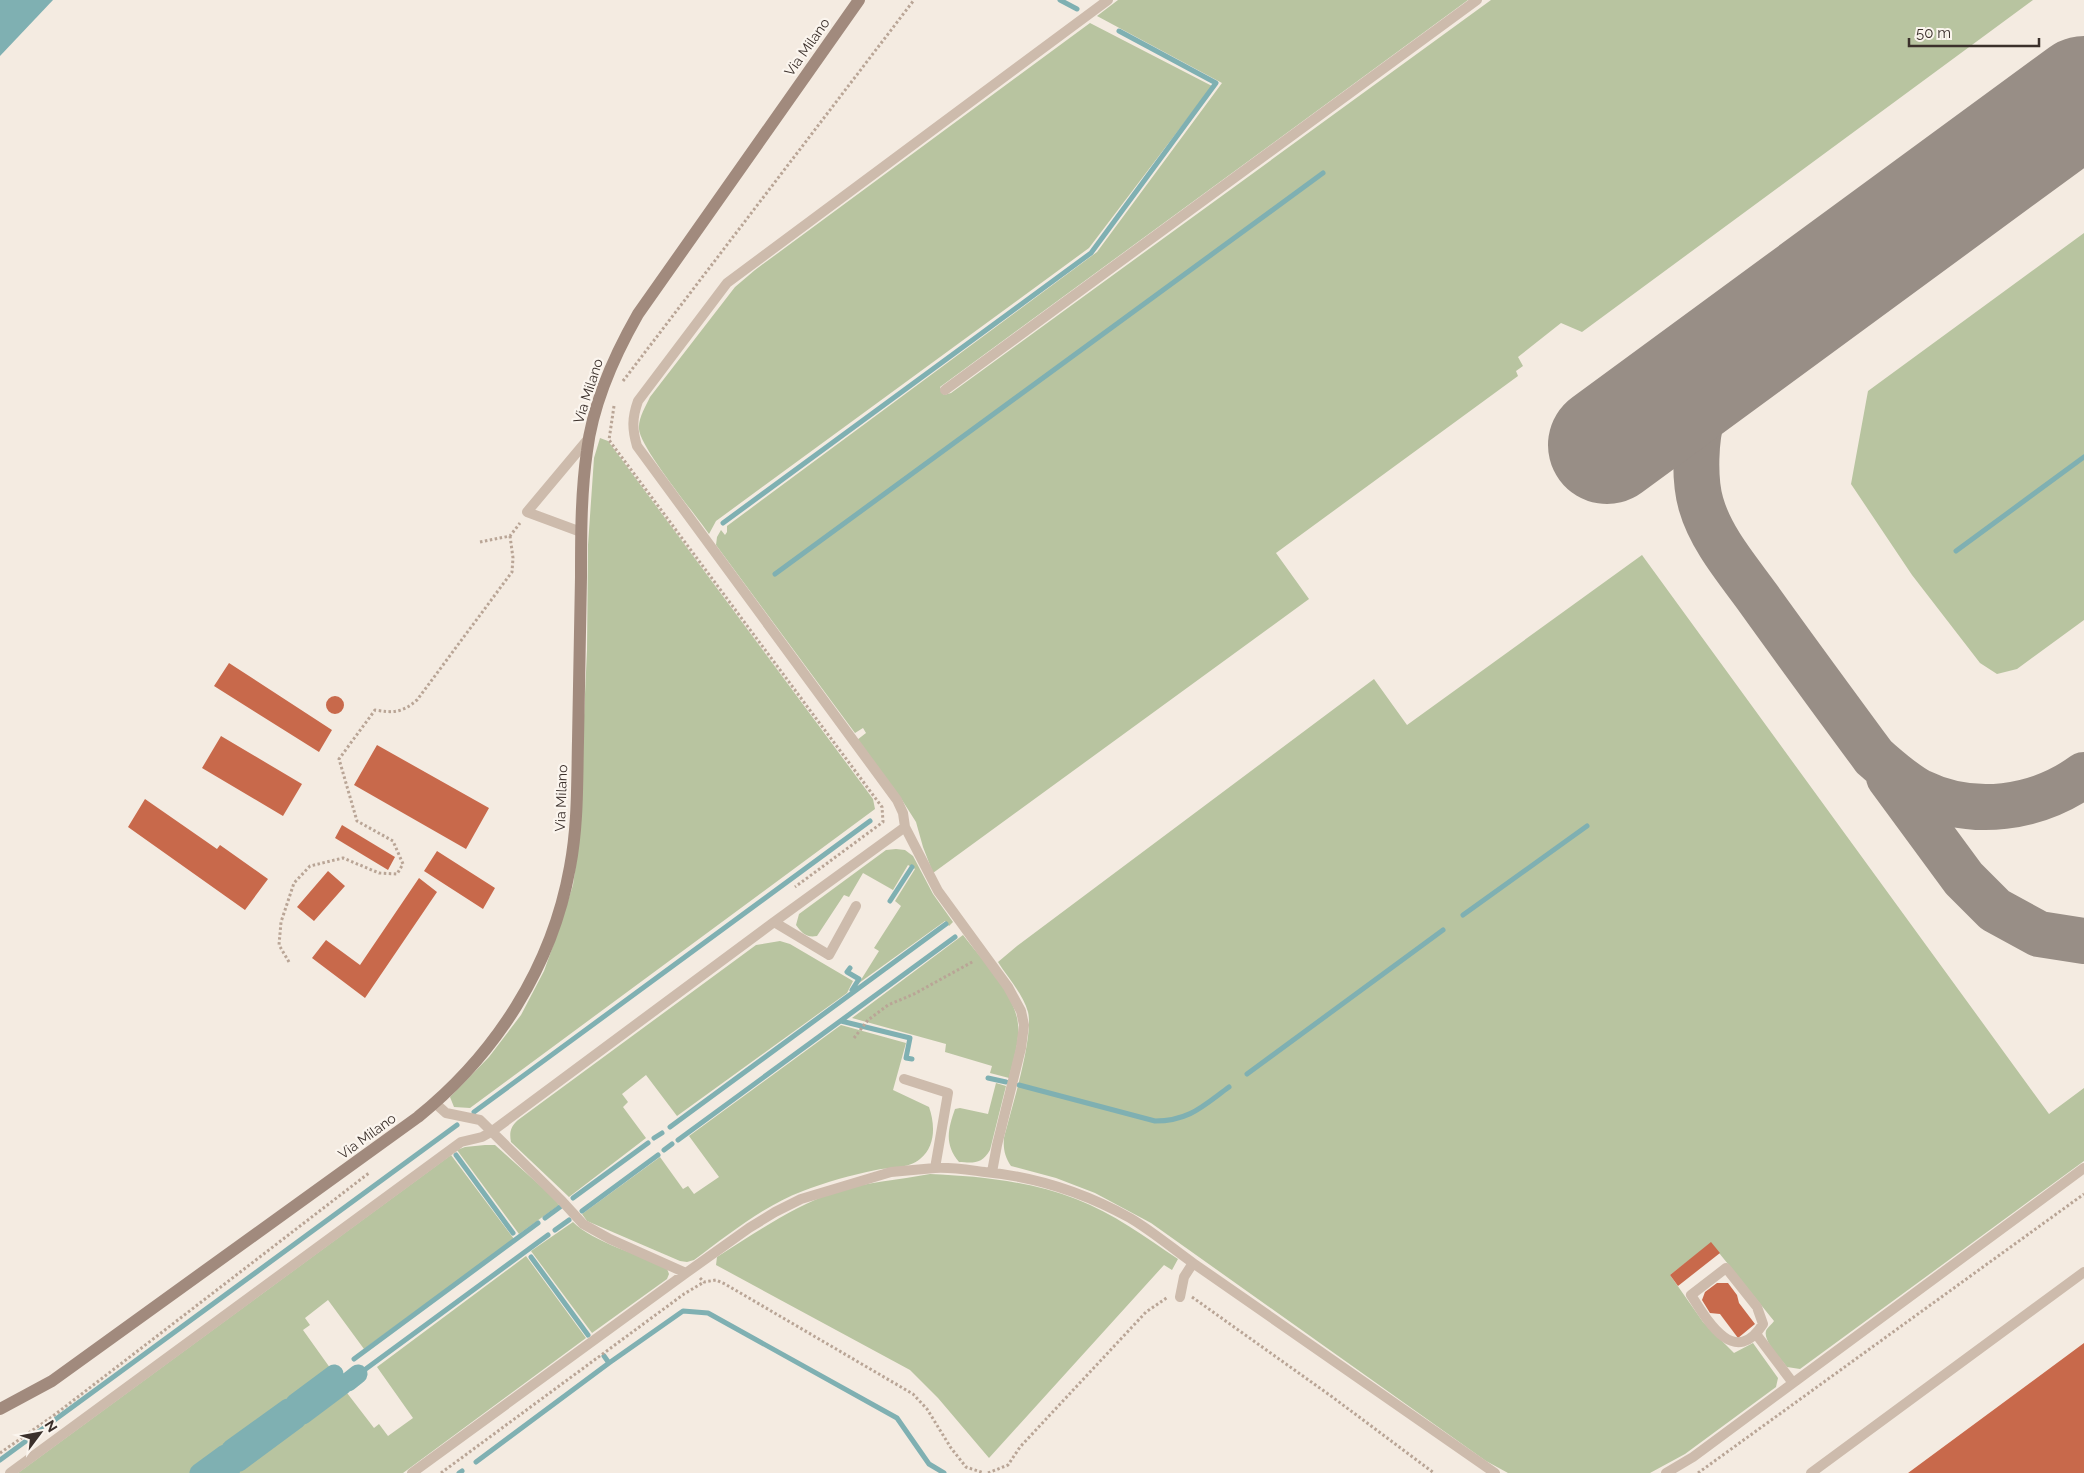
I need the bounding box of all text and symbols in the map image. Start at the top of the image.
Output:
street label: Via Milano [781,15,833,79]
scale bar [1909,15,2039,47]
text: 50 m [1916,24,1951,42]
street label: Via Milano [570,357,606,425]
street label: Via Milano [552,764,570,832]
street label: Via Milano [335,1110,399,1162]
north arrow [15,1408,65,1458]
text: N [41,1417,61,1435]

